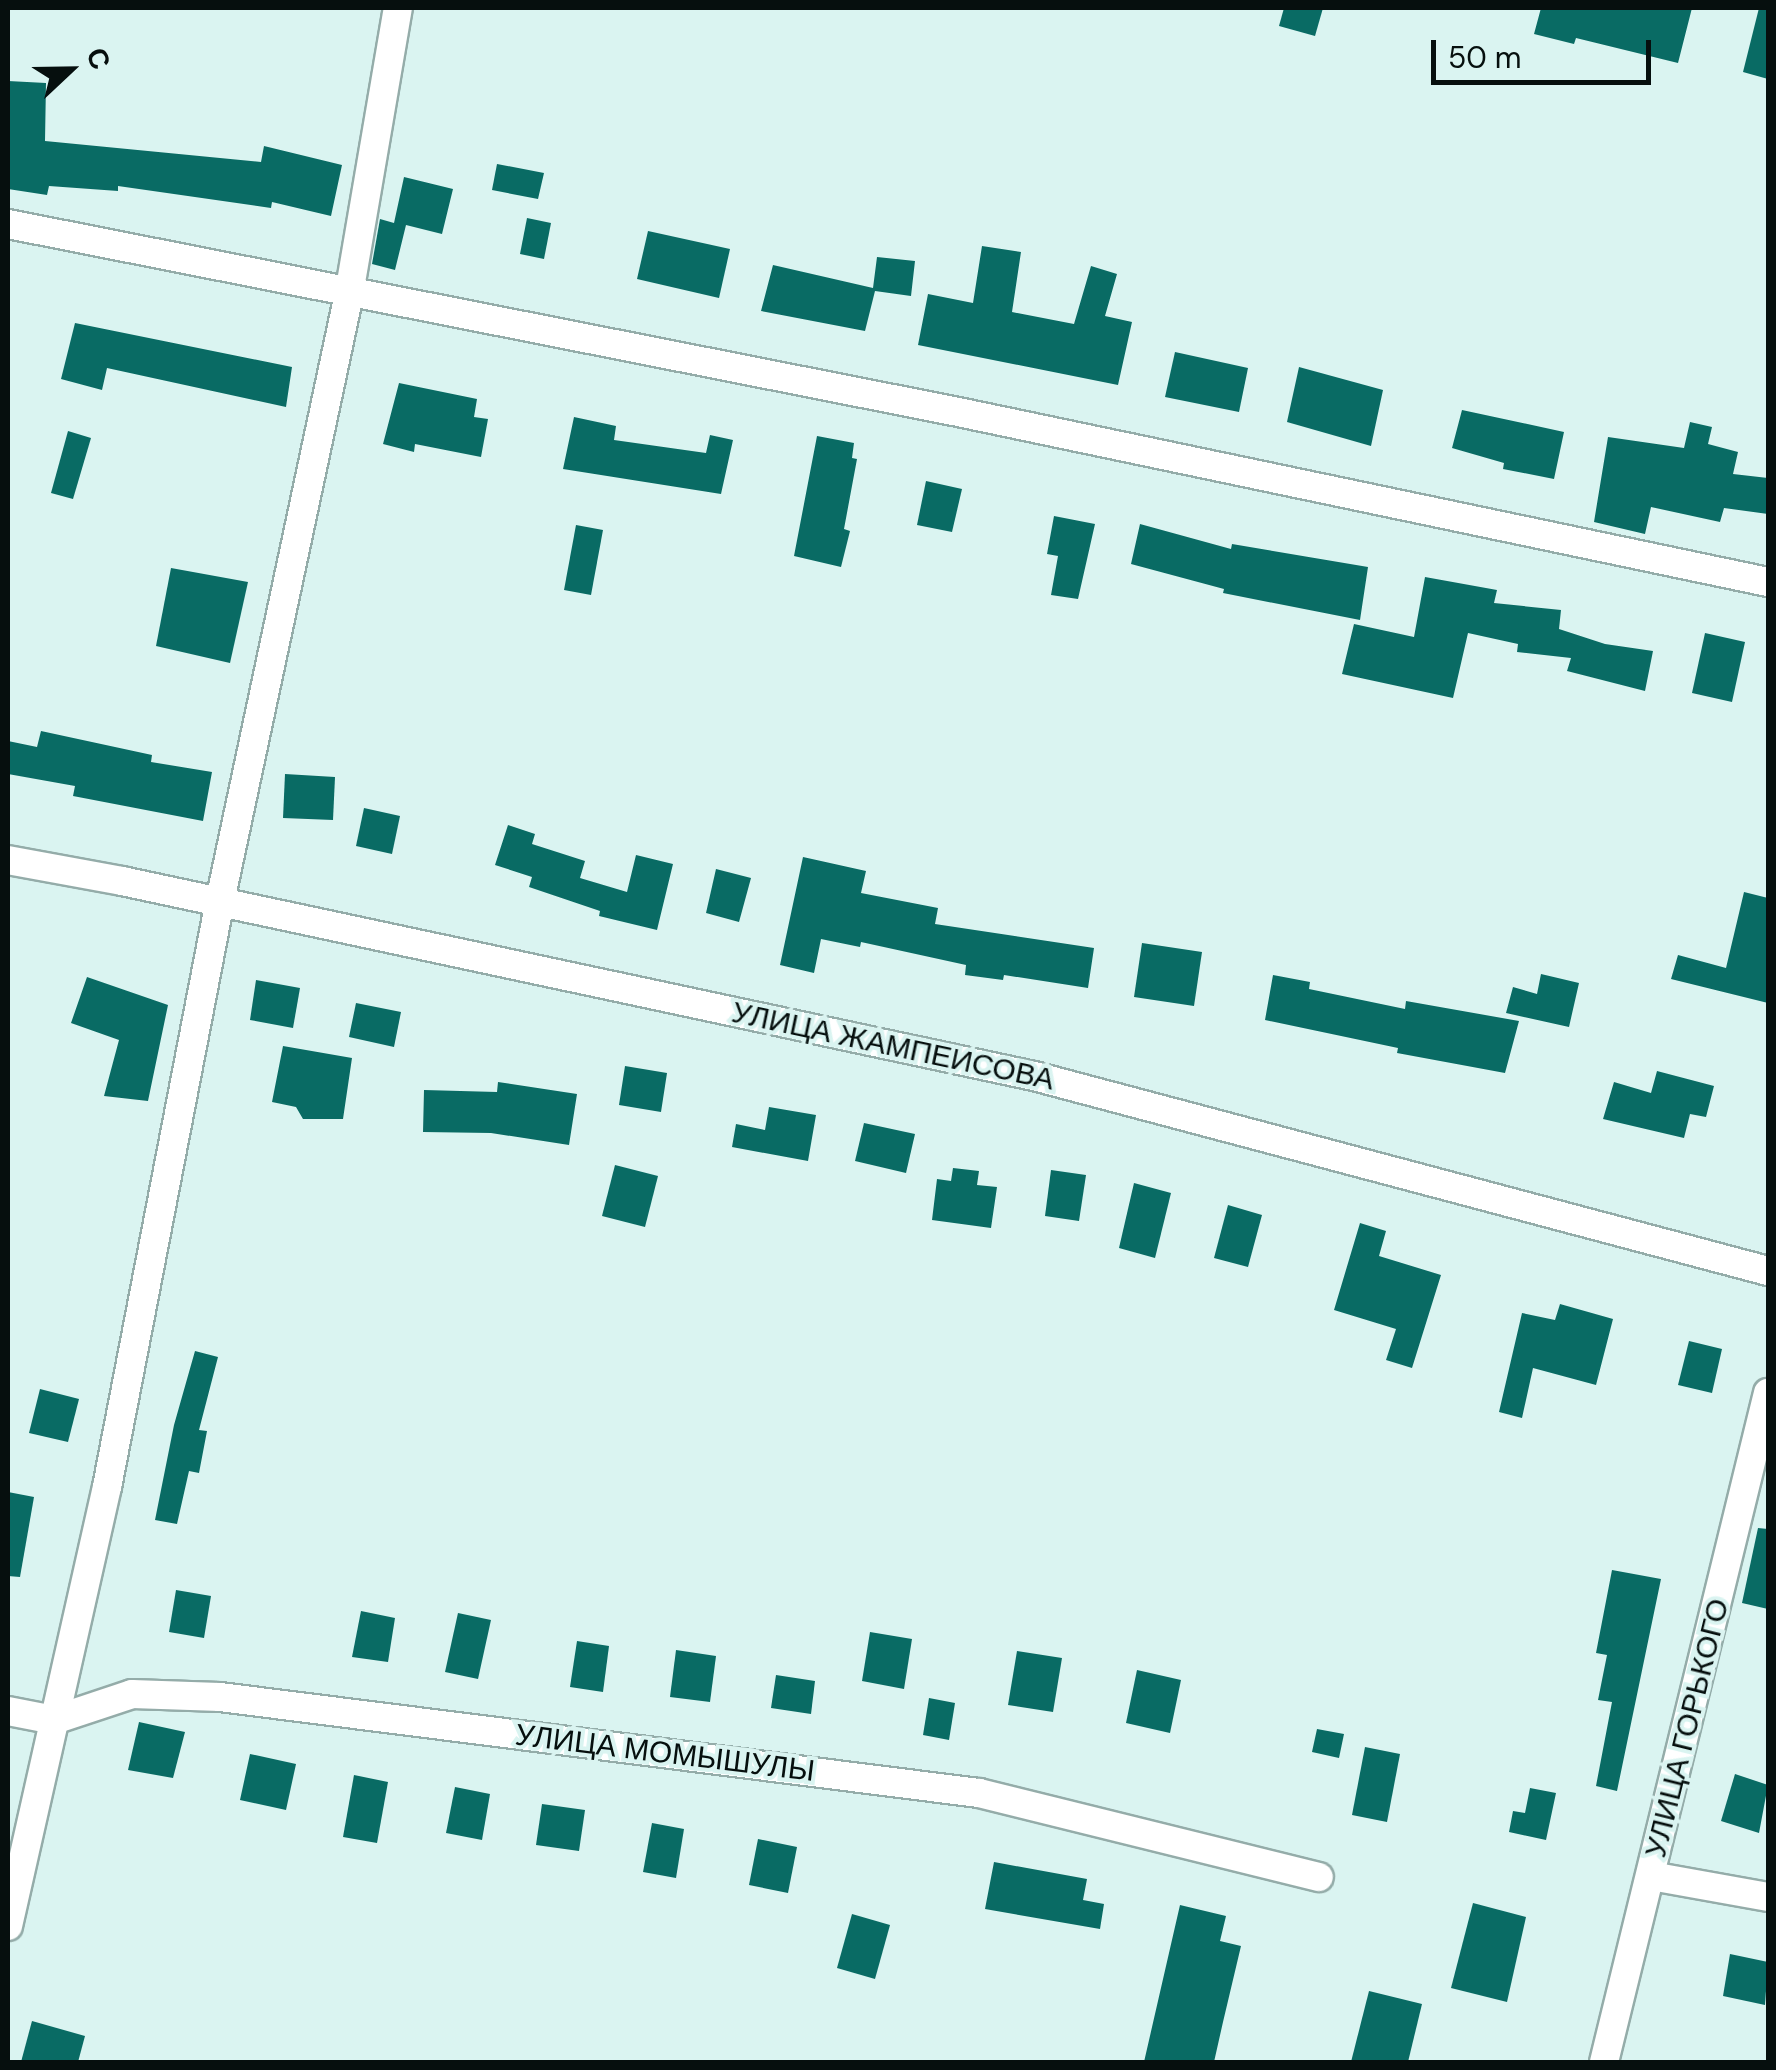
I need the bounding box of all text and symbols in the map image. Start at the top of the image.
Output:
north arrow [20,20,120,120]
scale bar [1436,20,1656,82]
text: 50 m [1448,38,1522,77]
text: С [77,42,119,75]
street label: УЛИЦА ЖАМПЕИСОВА [729,994,1057,1098]
street label: УЛИЦА ГОРЬКОГО [1637,1595,1737,1861]
street label: УЛИЦА МОМЫШУЛЫ [513,1717,817,1789]

